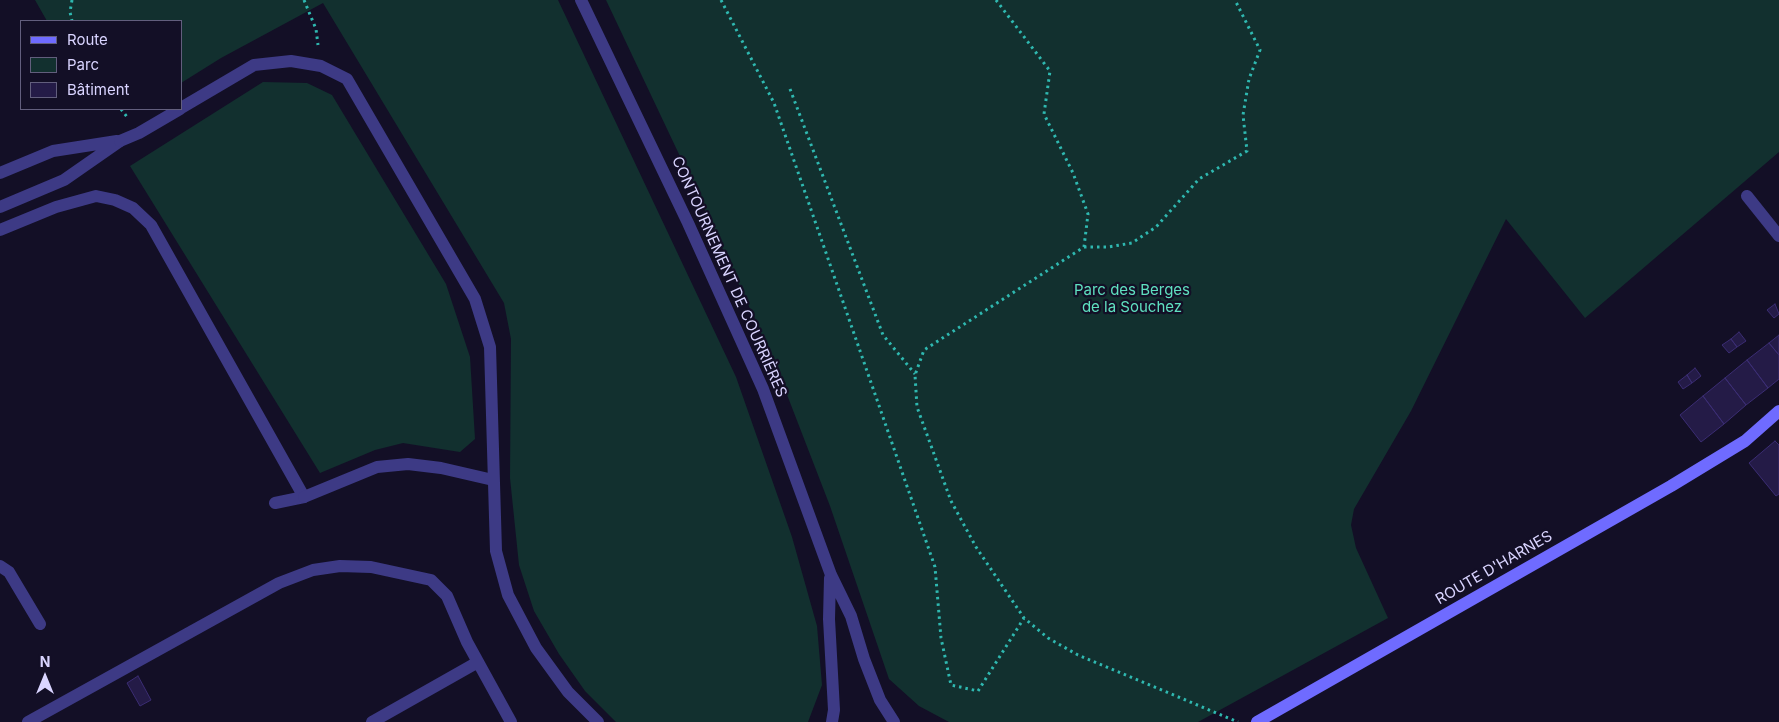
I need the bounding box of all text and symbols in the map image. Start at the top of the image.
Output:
legend [20,20,182,110]
text: Route [67,30,108,49]
text: Parc [67,55,99,74]
text: Bâtiment [67,80,129,99]
street label: CONTOURNEMENT DE COURRIÈRES [668,154,790,400]
park label: Parc des Berges de la Souchez [1074,281,1190,316]
street label: ROUTE D'HARNES [1433,527,1555,609]
north arrow [20,652,70,702]
text: N [40,653,50,670]

